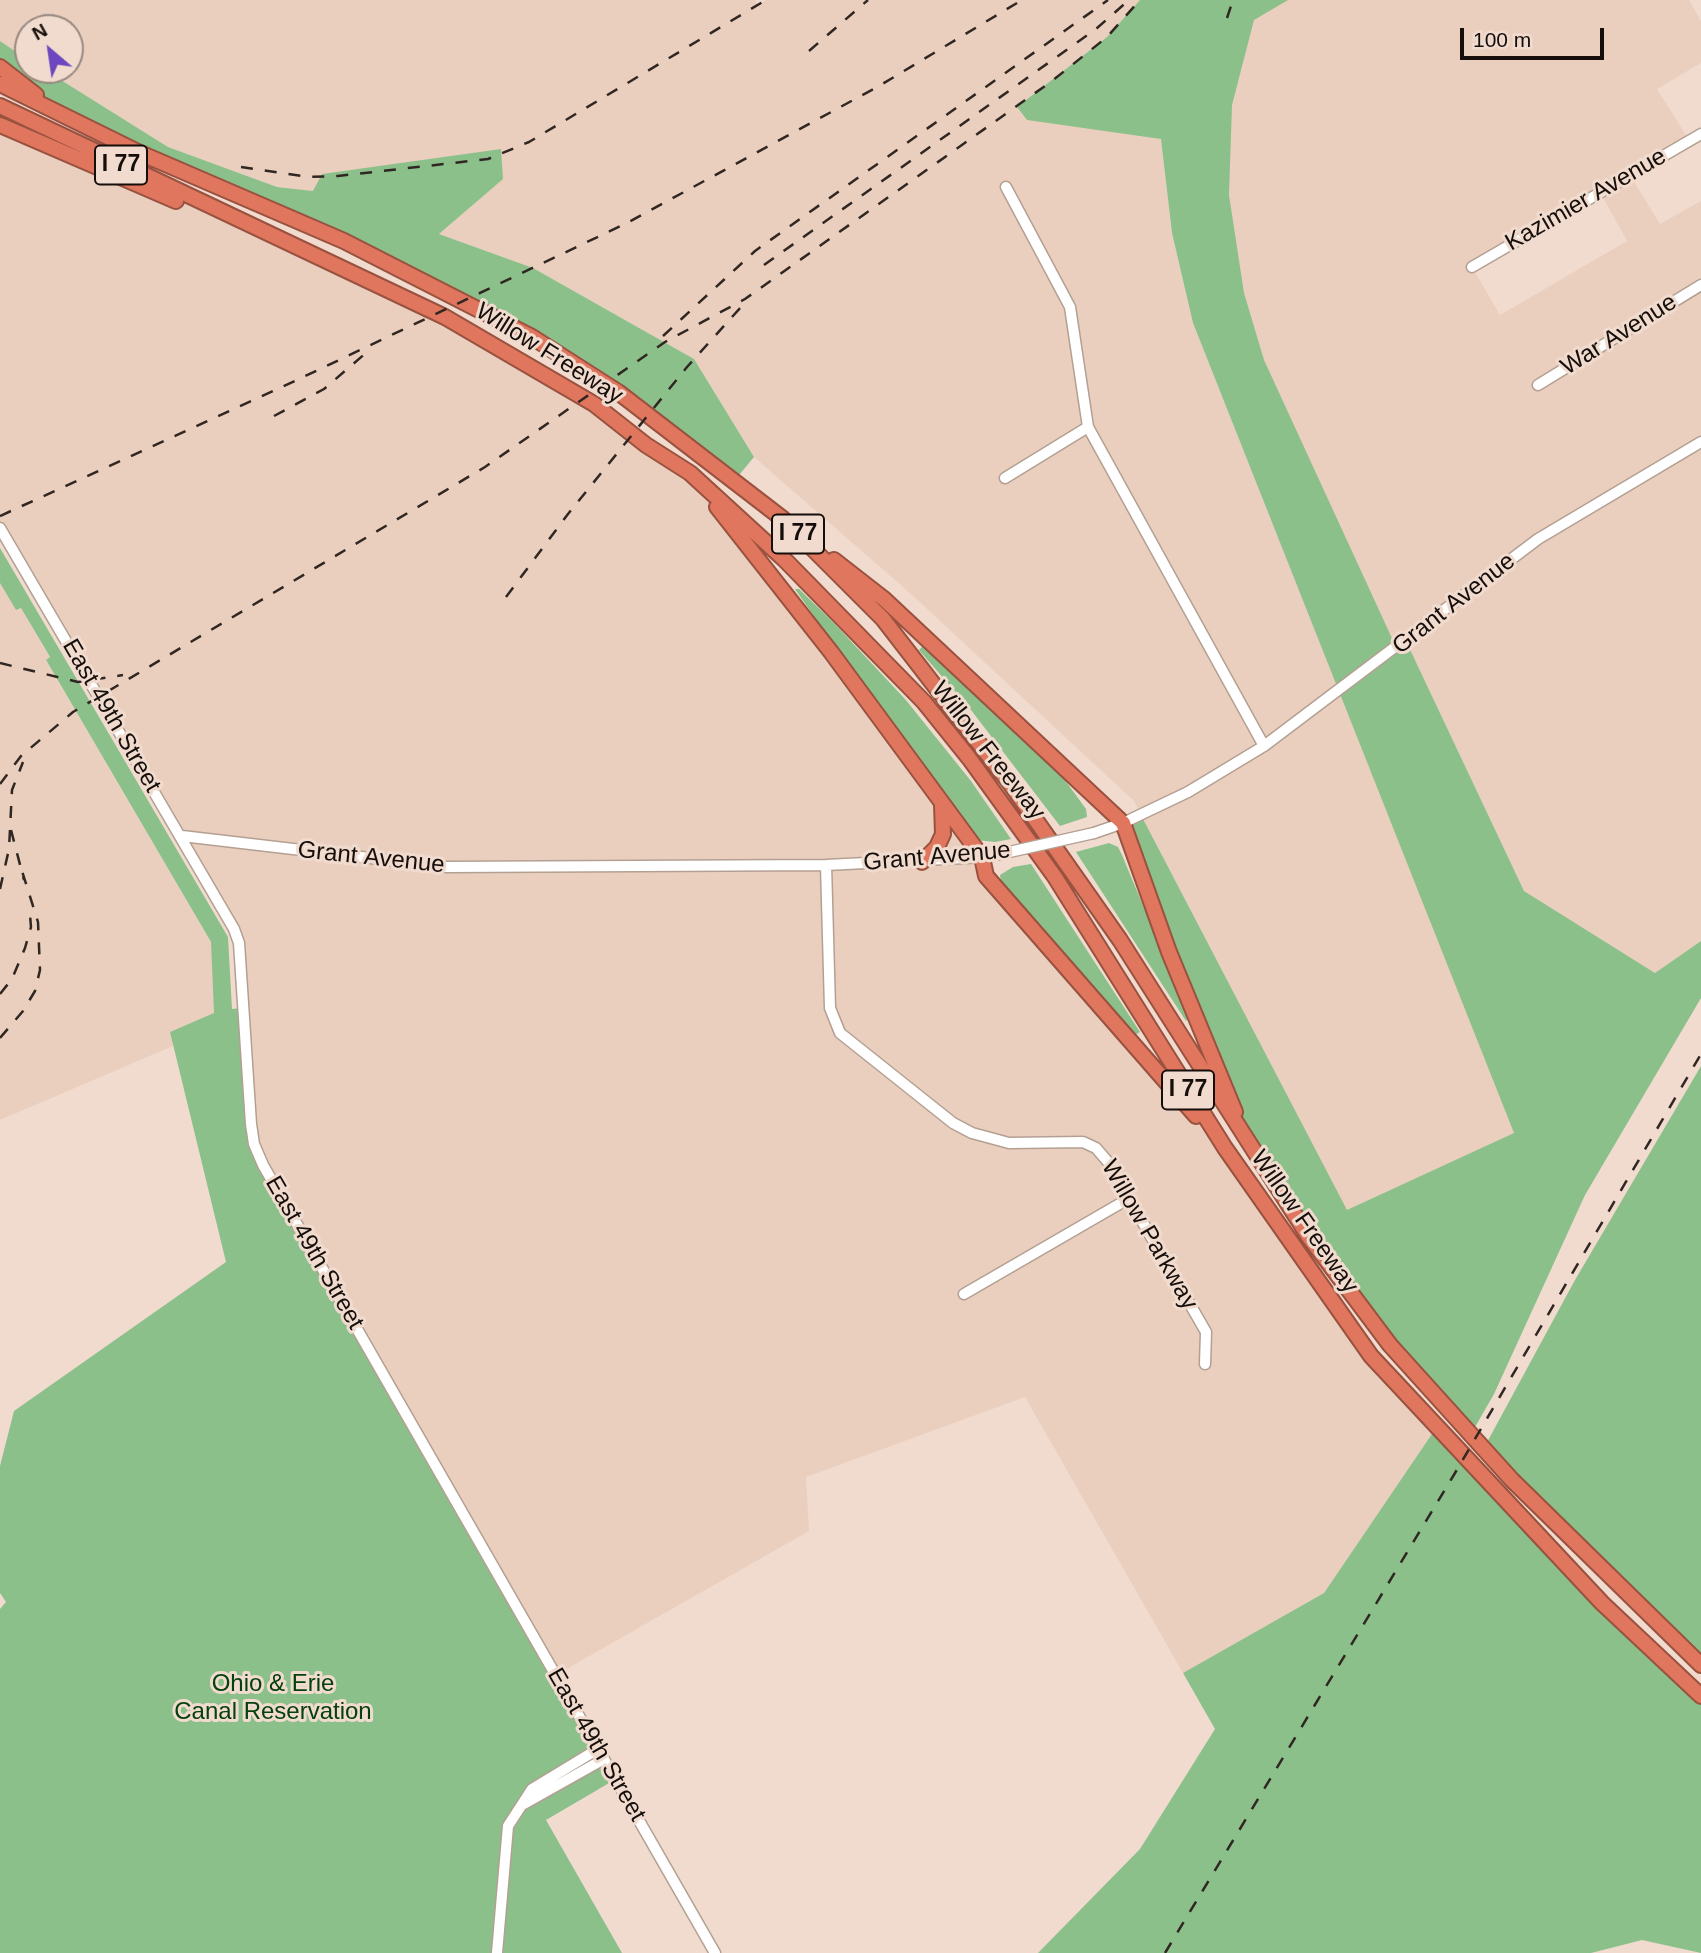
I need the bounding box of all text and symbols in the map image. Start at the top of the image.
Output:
north arrow [14,14,84,84]
scale bar [1463,14,1606,58]
text: N [28,19,51,44]
text: 100 m [1473,28,1531,51]
street label: Kazimier Avenue [1500,142,1672,258]
road number: I 77 [95,146,147,184]
street label: War Avenue [1556,288,1682,382]
street label: Willow Freeway [470,297,628,411]
road number: I 77 [772,514,824,554]
street label: Grant Avenue [1387,547,1521,661]
street label: East 49th Street [56,634,166,798]
street label: Willow Freeway [925,676,1051,826]
street label: Grant Avenue [296,836,446,880]
street label: Grant Avenue [862,836,1012,878]
road number: I 77 [1162,1070,1214,1110]
street label: Willow Freeway [1244,1145,1364,1299]
street label: Willow Parkway [1095,1155,1203,1315]
street label: East 49th Street [259,1171,369,1335]
street label: East 49th Street [541,1663,651,1827]
park label: Ohio & Erie Canal Reservation [174,1670,372,1726]

